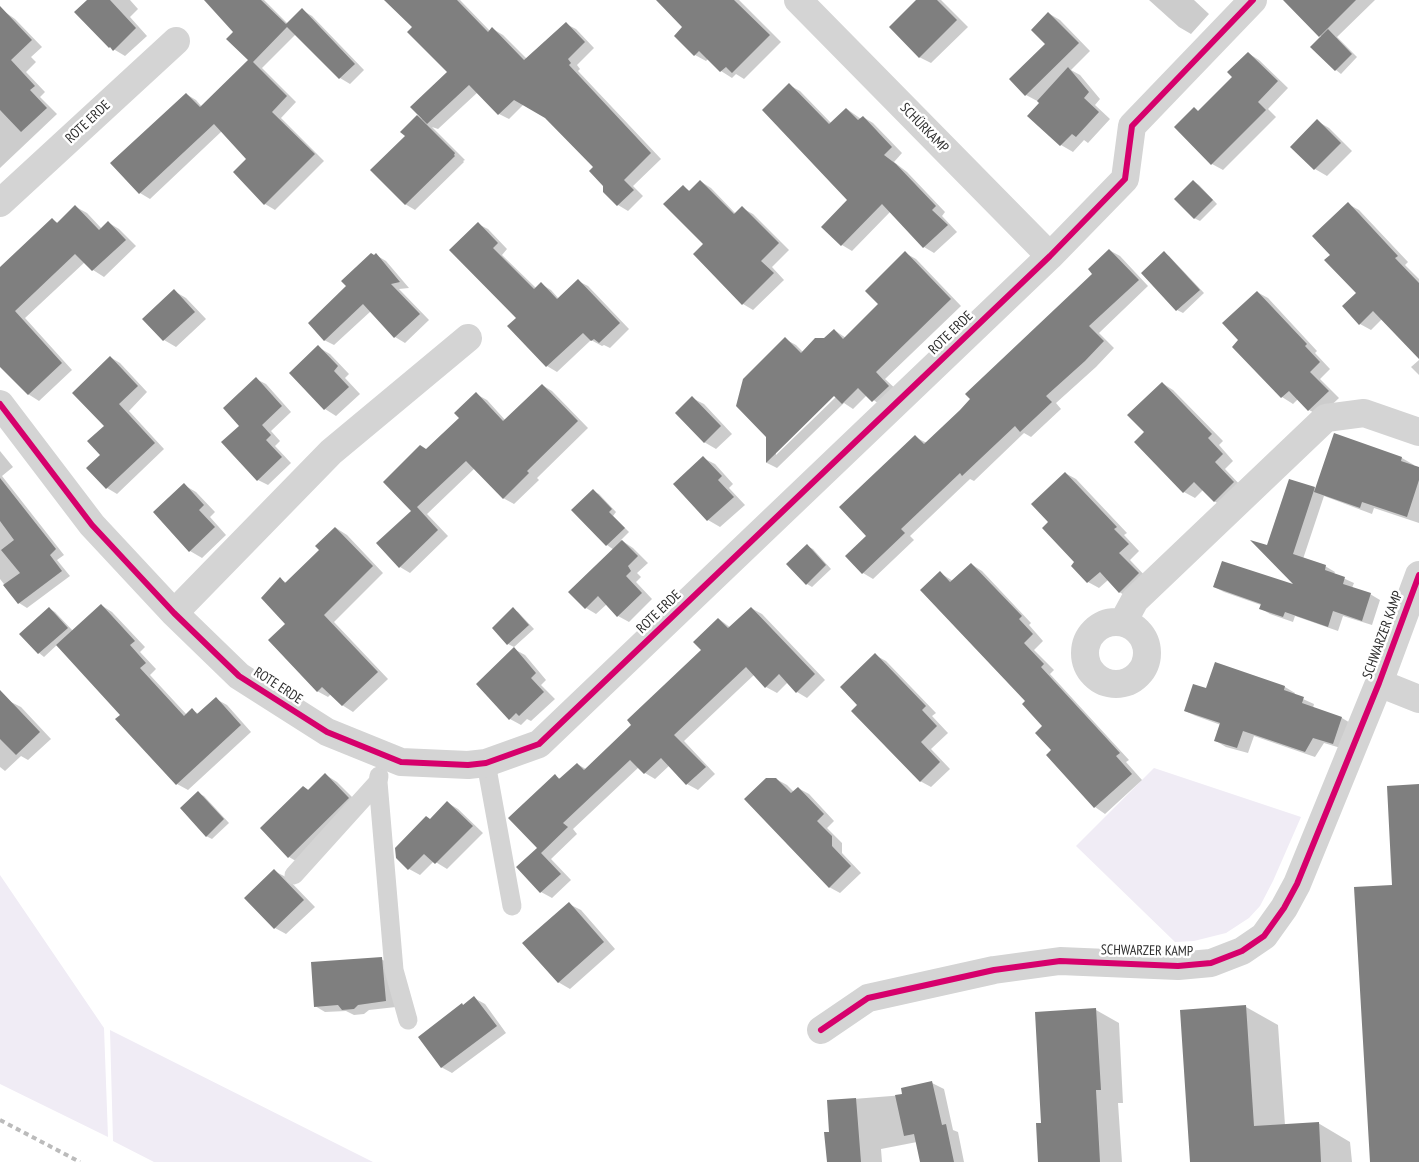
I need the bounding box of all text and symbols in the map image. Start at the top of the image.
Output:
street label: ROTE ERDE [62,97,114,147]
street label: SCHÜRKAMP [896,100,952,156]
street label: ROTE ERDE [925,308,977,358]
street label: ROTE ERDE [633,587,685,637]
street label: SCHWARZER KAMP [1359,589,1407,681]
street label: ROTE ERDE [250,664,306,708]
street label: SCHWARZER KAMP [1101,942,1193,960]

